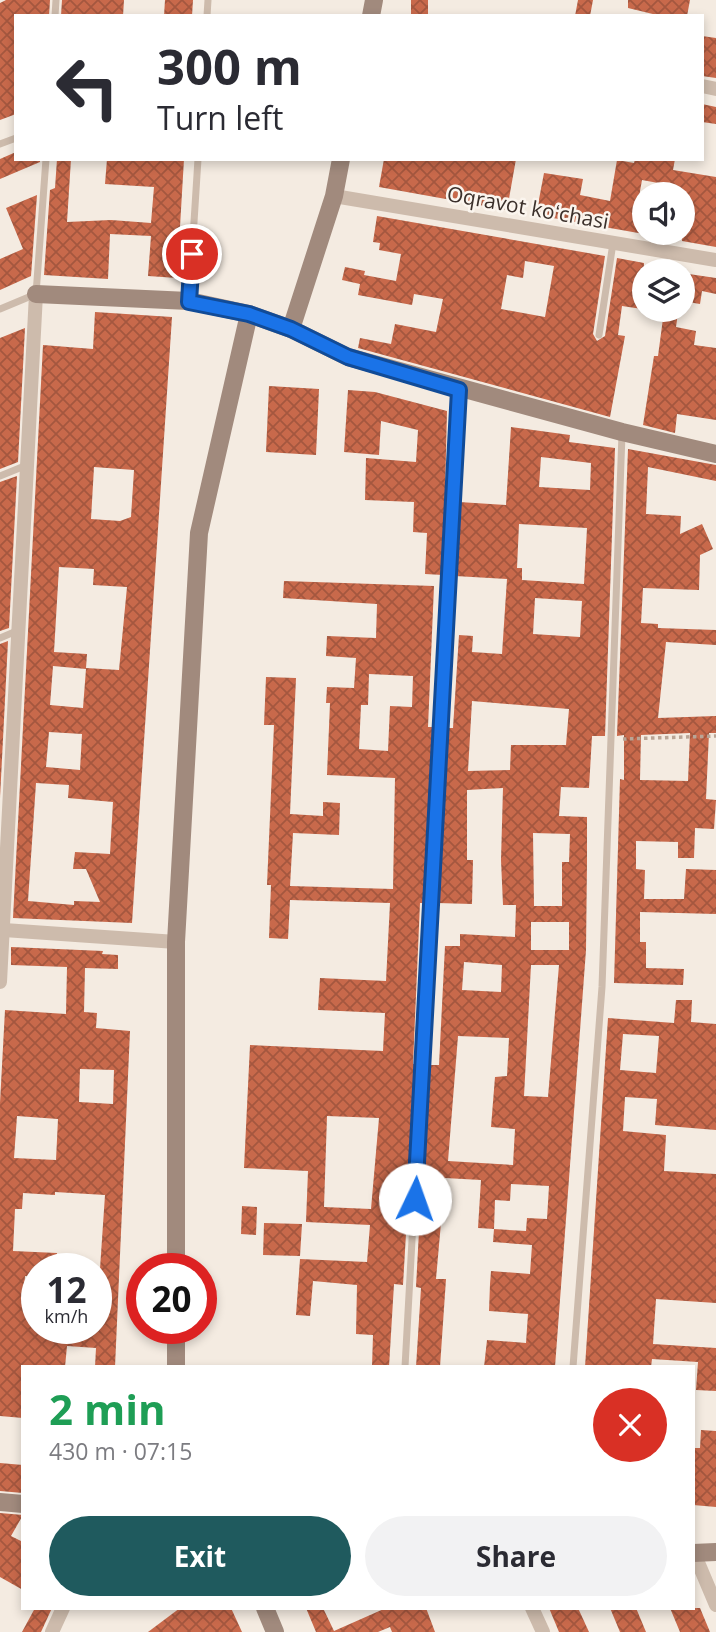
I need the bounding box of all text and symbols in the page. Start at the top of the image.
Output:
text: 300 m [157,33,302,99]
icon: left [42,42,133,133]
text: Turn left [157,96,283,139]
street label: Oqravot koʻchasi [445,179,611,235]
map controls [632,182,695,322]
button: sound [632,182,695,245]
pin [162,224,222,284]
icon: arrive [173,235,211,273]
button: layers [632,259,695,322]
position arrow [378,1162,452,1236]
speed limit sign: 20 [126,1253,217,1344]
text: 12 [46,1266,87,1313]
text: km/h [45,1304,88,1328]
text: 2 min [49,1380,166,1437]
button: close [593,1388,667,1462]
text: 430 m · 07:15 [49,1435,192,1467]
button: Exit [49,1516,351,1596]
button: Share [365,1516,667,1596]

